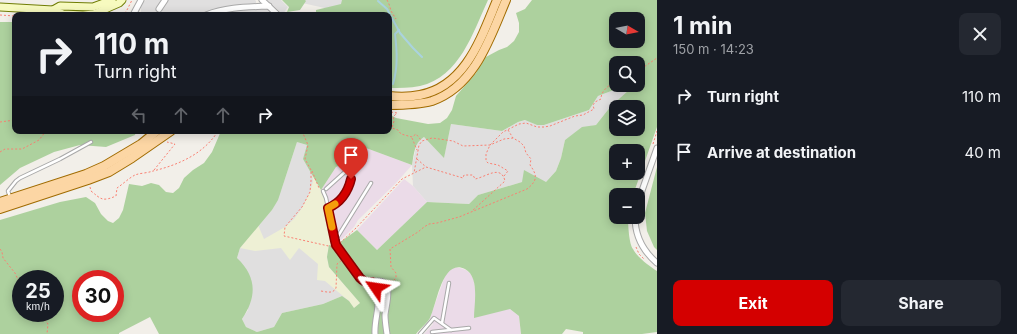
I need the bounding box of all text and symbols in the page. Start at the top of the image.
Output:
text: 1 min [673,11,732,40]
north arrow [609,12,645,48]
map controls [609,12,645,224]
button: close [959,13,1001,55]
text: 110 m [94,27,169,61]
icon: right [28,28,80,80]
text: 150 m · 14:23 [673,41,754,57]
button: search [609,56,645,92]
text: Turn right [94,61,177,82]
icon: right [673,85,695,107]
text: Turn right [707,87,779,106]
text: 110 m [962,87,1001,106]
button: layers [609,100,645,136]
icon: left [128,104,150,126]
icon: ahead [170,104,192,126]
icon: ahead [212,104,234,126]
icon: right [254,104,276,126]
pin [334,138,368,179]
icon: arrive [673,141,695,163]
text: Arrive at destination [707,143,856,162]
text: 40 m [964,143,1001,162]
icon: arrive [340,144,362,166]
button: + [609,144,645,180]
button: − [609,188,645,224]
position arrow [355,267,397,309]
speed limit sign: 30 [72,270,124,322]
text: 25 [25,279,51,303]
button: Exit [673,280,833,326]
button: Share [841,280,1001,326]
text: km/h [26,300,50,312]

